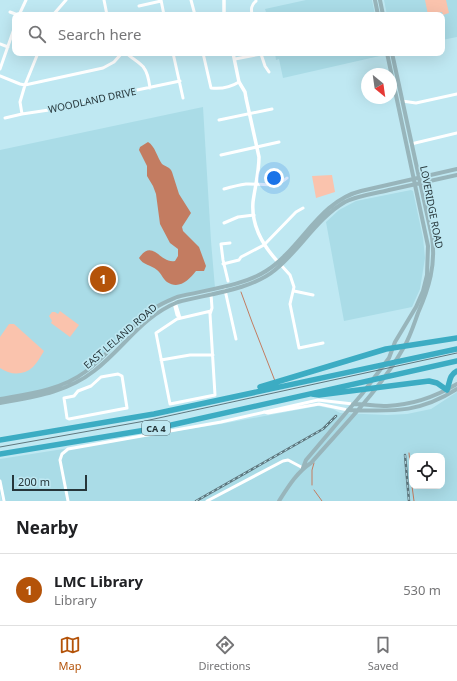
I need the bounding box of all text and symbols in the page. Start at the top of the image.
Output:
search box [12,12,445,56]
icon: search [26,23,48,45]
text: Search here [58,24,141,44]
north arrow [361,68,397,104]
street label: WOODLAND DRIVE [47,84,137,116]
street label: LOVERIDGE ROAD [417,164,447,250]
your location [264,168,284,188]
pin: 1 [90,264,116,294]
street label: EAST LELAND ROAD [80,300,160,372]
road number: CA 4 [142,421,170,435]
map controls [409,453,445,489]
button: locate [409,453,445,489]
scale bar [12,473,87,492]
text: 200 m [18,474,50,489]
text: Nearby [16,516,78,539]
text: LMC Library [54,571,143,591]
text: 1 [25,581,33,599]
text: 530 m [403,581,441,599]
text: Library [54,591,97,609]
tab: Map [59,634,81,673]
tab: Directions [198,634,251,673]
tab: Saved [368,634,398,673]

